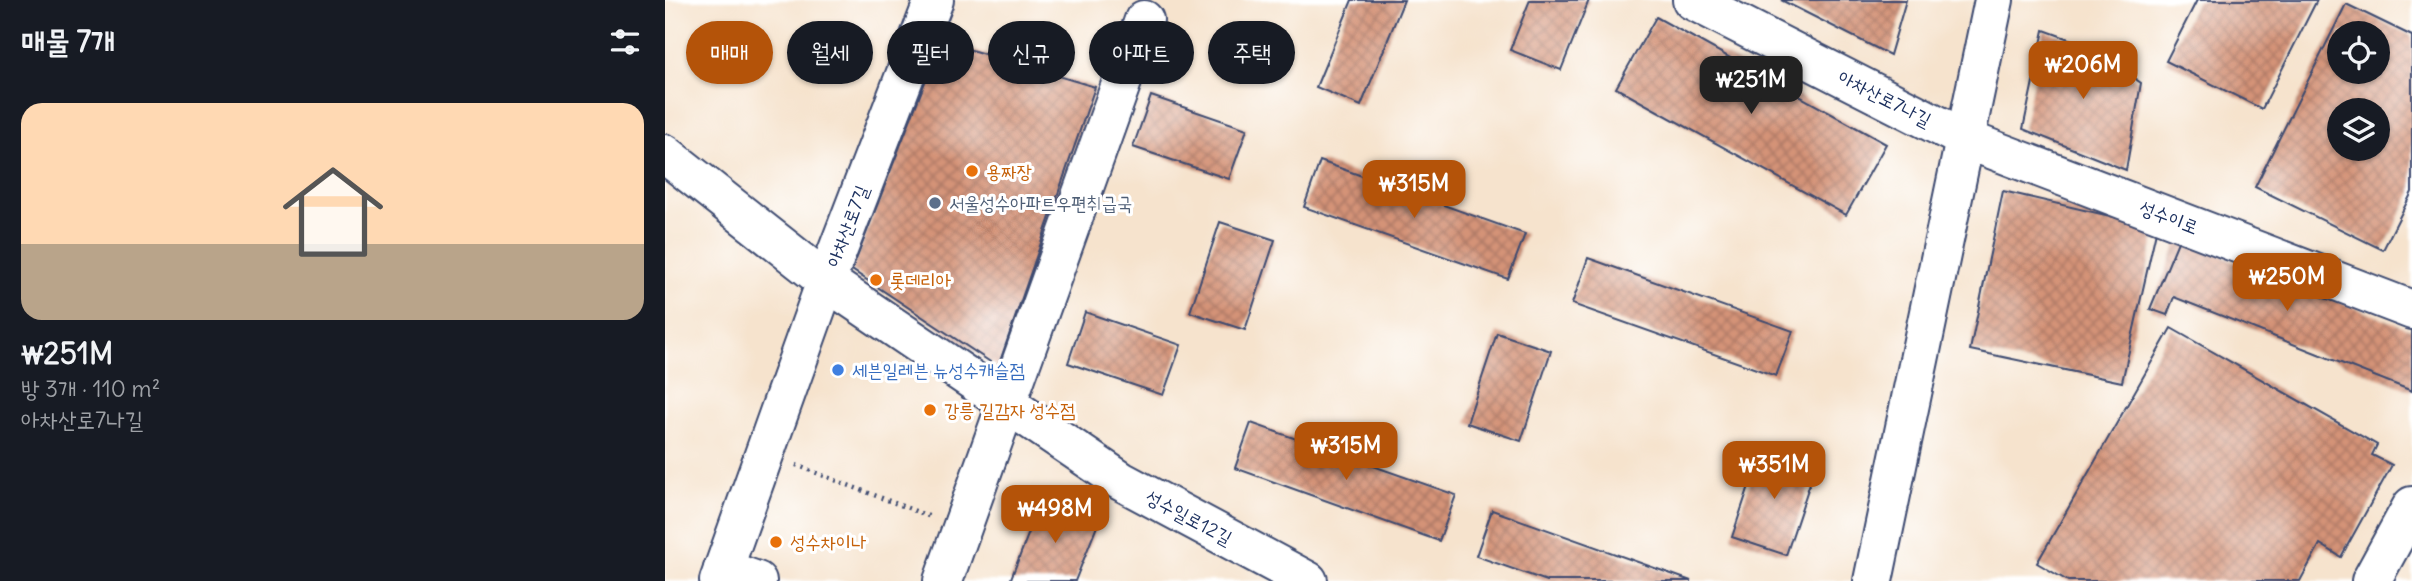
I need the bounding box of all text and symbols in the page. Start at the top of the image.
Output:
chip: 매매 [686,21,773,84]
chip: 월세 [787,21,873,84]
chip: 필터 [887,21,974,84]
chip: 신규 [988,21,1075,84]
chip: 아파트 [1089,21,1194,84]
chip: 주택 [1208,21,1295,84]
map controls [2327,21,2390,161]
button: locate [2327,21,2390,84]
text: 매물 7개 [21,22,115,60]
icon: filters [606,23,644,61]
pin: ₩206M [2034,42,2132,101]
text: ₩206M [2045,49,2121,78]
pin: ₩251M [1702,57,1800,116]
text: ₩251M [1716,64,1786,93]
street label: 아차산로7나길 [1835,64,1935,132]
button: layers [2327,98,2390,161]
icon: home [270,149,396,275]
place label: 용짜장 [986,159,1032,183]
pin: ₩315M [1365,160,1463,220]
marker: 용짜장 [964,163,980,179]
text: ₩315M [1379,168,1449,197]
street label: 아차산로7길 [820,182,874,270]
place label: 서울성수아파트우편취급국 [949,191,1132,215]
marker: 서울성수아파트우편취급국 [927,195,943,211]
street label: 성수이로 [2136,195,2202,239]
pin: ₩250M [2238,254,2336,313]
text: ₩250M [2249,261,2325,290]
place label: 롯데리아 [890,268,952,292]
marker: 롯데리아 [868,272,884,288]
text: ₩251M [21,334,113,372]
place label: 세븐일레븐 뉴성수캐슬점 [852,358,1025,382]
marker: 세븐일레븐 뉴성수캐슬점 [830,362,846,378]
text: 방 3개 · 110 m² [21,374,160,403]
place label: 강릉 길감자 성수점 [944,398,1075,422]
marker: 강릉 길감자 성수점 [922,402,938,418]
text: 아차산로7나길 [21,405,143,434]
pin: ₩315M [1297,422,1395,482]
text: ₩315M [1311,430,1381,459]
pin: ₩351M [1725,442,1823,501]
text: ₩351M [1738,449,1810,478]
street label: 성수일로12길 [1142,484,1236,550]
pin: ₩498M [1006,486,1104,545]
text: ₩498M [1017,493,1093,522]
place label: 성수차이나 [790,530,866,554]
marker: 성수차이나 [768,534,784,550]

